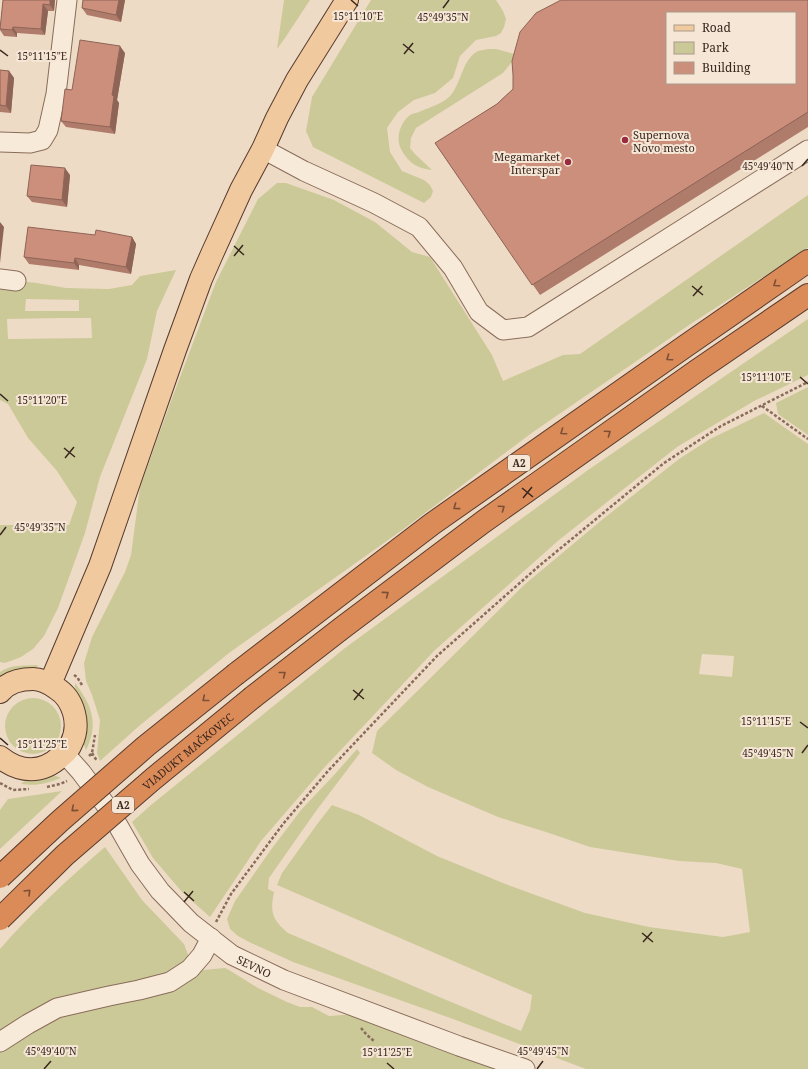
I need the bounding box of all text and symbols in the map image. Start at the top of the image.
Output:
text: 15°11'10"E [333,9,383,23]
text: 45°49'35"N [417,10,469,24]
legend [666,12,796,84]
text: Road [702,19,732,36]
text: Park [702,39,730,56]
text: 15°11'15"E [17,49,67,63]
text: Building [702,59,751,76]
place label: Supernova Novo mesto [633,127,695,155]
marker: Supernova Novo mesto [620,135,630,145]
place label: Megamarket Interspar [494,149,561,177]
marker: Megamarket Interspar [563,157,573,167]
text: 45°49'40"N [742,159,794,173]
one-way arrow [773,279,780,287]
one-way arrow [666,353,673,361]
text: 15°11'10"E [741,370,791,384]
text: 15°11'20"E [17,393,67,407]
one-way arrow [560,427,567,434]
one-way arrow [604,430,611,438]
road number: A2 [508,455,530,471]
one-way arrow [454,502,461,509]
one-way arrow [498,505,505,513]
text: 45°49'35"N [14,520,66,534]
one-way arrow [382,592,389,599]
one-way arrow [279,671,286,678]
one-way arrow [203,694,210,701]
street label: VIADUKT MAČKOVEC [139,709,236,793]
text: 15°11'15"E [741,714,791,728]
text: 15°11'25"E [17,737,67,751]
text: 45°49'45"N [742,746,794,760]
road number: A2 [112,797,134,813]
one-way arrow [71,805,79,812]
one-way arrow [23,889,31,897]
street label: SEVNO [235,951,274,980]
text: 45°49'40"N [25,1044,77,1058]
text: 45°49'45"N [517,1044,569,1058]
text: 15°11'25"E [362,1045,412,1059]

